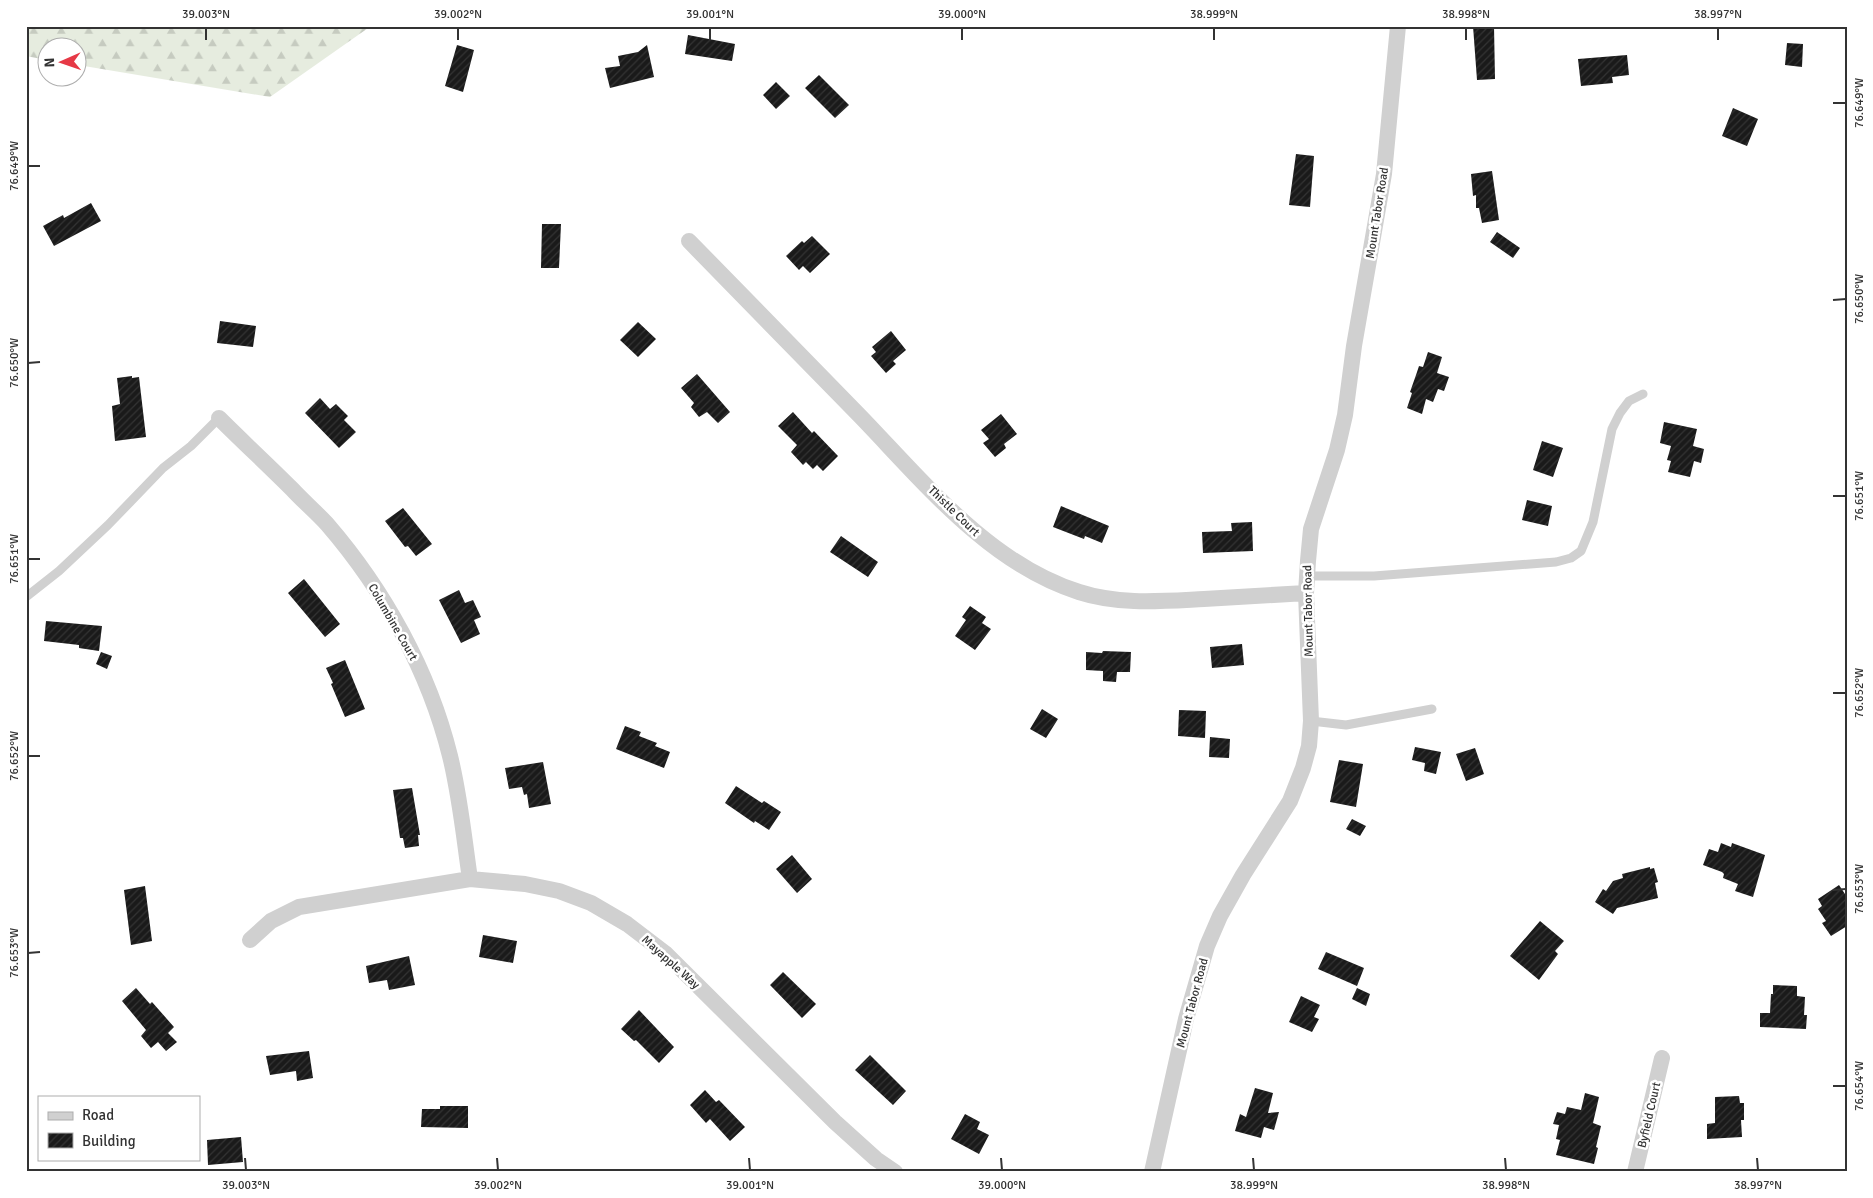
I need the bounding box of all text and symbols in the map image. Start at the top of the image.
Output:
text: 39.003°N [182,7,230,22]
text: 39.002°N [434,7,482,22]
text: 39.001°N [686,7,734,22]
text: 39.000°N [938,7,986,22]
text: 38.999°N [1190,7,1238,22]
text: 38.998°N [1442,7,1490,22]
text: 38.997°N [1694,7,1742,22]
north arrow [38,38,88,88]
text: N [41,57,58,68]
text: 76.649°W [1852,78,1867,128]
text: 76.649°W [7,141,22,191]
street label: Mount Tabor Road [1363,166,1392,260]
text: 76.650°W [1852,274,1867,324]
text: 76.650°W [7,338,22,388]
text: 76.651°W [1852,471,1867,521]
street label: Thistle Court [925,483,983,540]
text: 76.651°W [7,534,22,584]
street label: Mount Tabor Road [1300,565,1317,657]
street label: Columbine Court [364,581,421,663]
text: 76.652°W [1852,668,1867,718]
text: 76.652°W [7,731,22,781]
text: 76.653°W [1852,864,1867,914]
text: 76.653°W [7,928,22,978]
street label: Mayapple Way [638,932,703,993]
street label: Mount Tabor Road [1173,957,1212,1050]
text: 76.654°W [1852,1061,1867,1111]
street label: Byfield Court [1635,1081,1664,1150]
legend [38,1096,200,1160]
text: Road [82,1106,114,1124]
text: Building [82,1132,136,1150]
text: 39.003°N [222,1178,270,1193]
text: 39.002°N [474,1178,522,1193]
text: 39.001°N [726,1178,774,1193]
text: 39.000°N [978,1178,1026,1193]
text: 38.999°N [1230,1178,1278,1193]
text: 38.998°N [1482,1178,1530,1193]
text: 38.997°N [1734,1178,1782,1193]

